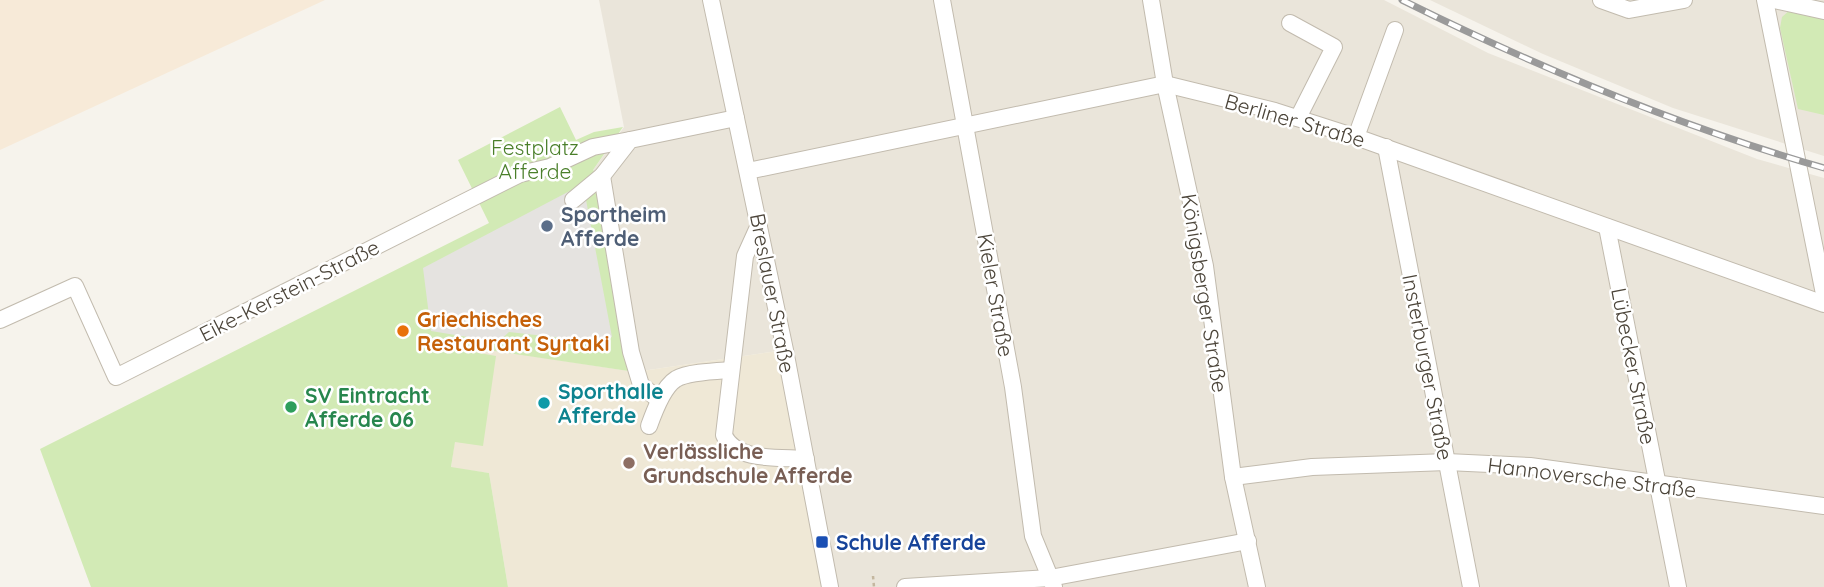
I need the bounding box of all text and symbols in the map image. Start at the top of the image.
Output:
street label: Berliner Straße [1222,88,1368,152]
park label: Festplatz Afferde [491,134,579,184]
street label: Königsberger Straße [1176,192,1234,394]
place label: Sportheim Afferde [561,201,667,251]
street label: Breslauer Straße [745,211,801,375]
marker: Sportheim Afferde [539,218,555,234]
street label: Kieler Straße [972,231,1020,359]
street label: Eike-Kerstein-Straße [195,233,383,347]
street label: Insterburger Straße [1397,272,1459,462]
street label: Lübecker Straße [1606,285,1662,447]
place label: Griechisches Restaurant Syrtaki [417,306,609,356]
marker: Griechisches Restaurant Syrtaki [395,323,411,339]
place label: Sporthalle Afferde [558,378,664,428]
place label: SV Eintracht Afferde 06 [305,382,430,432]
marker: Sporthalle Afferde [536,395,552,411]
marker: SV Eintracht Afferde 06 [283,399,299,415]
place label: Verlässliche Grundschule Afferde [643,438,853,488]
street label: Hannoversche Straße [1486,451,1698,503]
marker: Verlässliche Grundschule Afferde [621,455,637,471]
place label: Schule Afferde [836,529,986,555]
marker: Schule Afferde [814,534,830,550]

